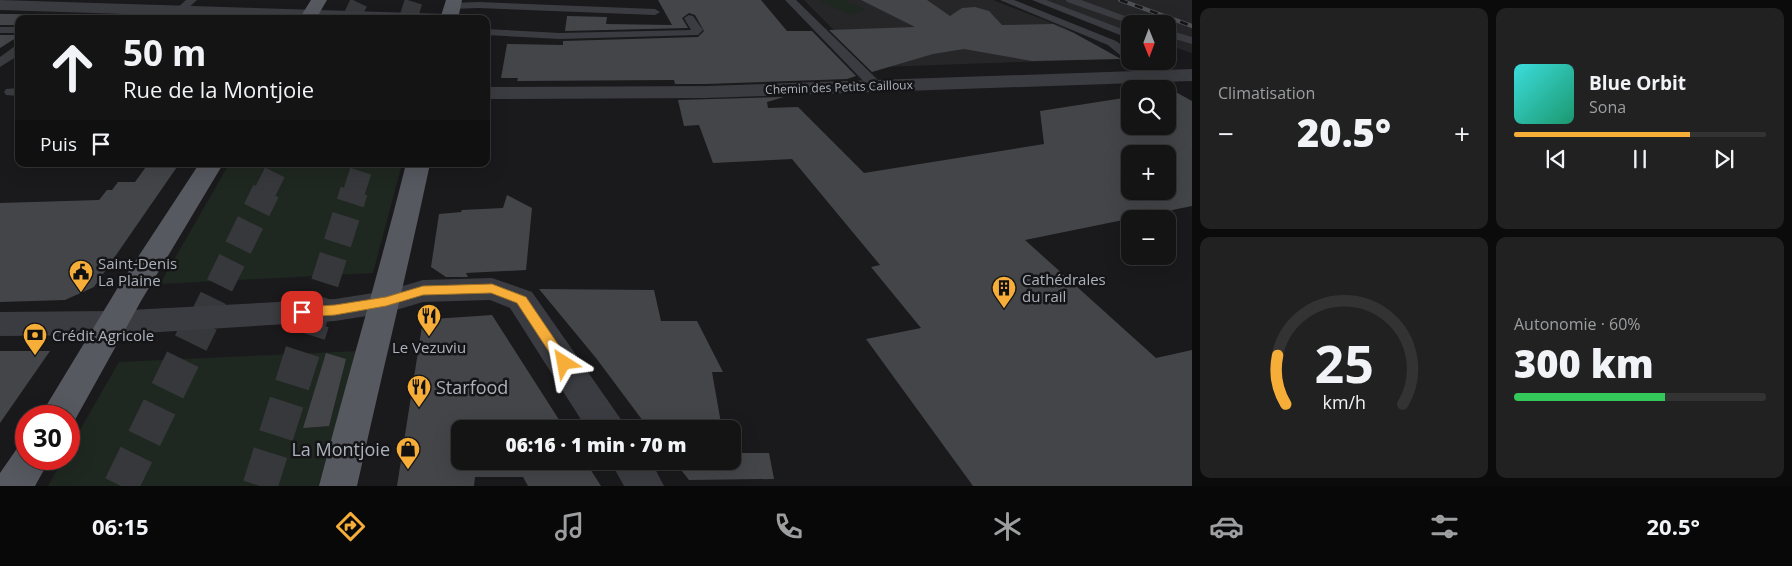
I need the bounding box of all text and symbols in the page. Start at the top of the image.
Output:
north arrow [1121,15,1176,70]
map controls [1121,15,1176,265]
text: 50 m [123,29,206,76]
icon: ahead [40,35,105,100]
text: Blue Orbit [1589,70,1686,96]
text: Rue de la Montjoie [123,74,314,104]
street label: Chemin des Petits Cailloux [765,76,914,98]
button: search [1121,80,1176,135]
text: Climatisation [1218,82,1315,104]
text: Sona [1589,96,1626,118]
text: 20.5° [1297,106,1391,158]
text: − [1218,114,1234,152]
text: + [1454,114,1470,152]
icon: arrive [87,130,115,158]
text: Puis [40,131,77,157]
button: + [1121,145,1176,200]
icon: previous [1542,145,1570,173]
icon: pause [1626,145,1654,173]
icon: next [1710,145,1738,173]
button: − [1121,210,1176,265]
place label: Saint-Denis La Plaine [98,253,177,290]
public building icon: Saint-Denis La Plaine [68,259,94,293]
place label: Cathédrales du rail [1022,269,1106,306]
building icon: Cathédrales du rail [991,275,1017,309]
pin [281,291,323,333]
icon: arrive [288,298,316,326]
restaurant icon: Le Vezuviu [416,303,442,337]
text: Autonomie · 60% [1514,313,1641,335]
bank icon: Crédit Agricole [22,322,48,356]
place label: Crédit Agricole [52,325,154,345]
text: 25 [1314,327,1374,398]
position arrow [537,336,589,388]
place label: Le Vezuviu [392,337,466,357]
text: 300 km [1514,337,1654,389]
restaurant icon: Starfood [406,374,432,408]
place label: Starfood [436,375,508,399]
text: km/h [1322,390,1366,414]
speed limit sign: 30 [15,405,80,470]
text: 06:16 · 1 min · 70 m [506,432,686,458]
shop icon: La Montjoie [395,436,421,470]
place label: La Montjoie [291,437,390,461]
icon: directions [333,509,368,544]
icon: music [552,509,587,544]
icon: phone [771,509,806,544]
icon: climate [990,509,1025,544]
icon: car [1209,509,1244,544]
icon: filters [1427,509,1462,544]
text: 06:15 [92,511,149,541]
text: 20.5° [1646,511,1700,541]

